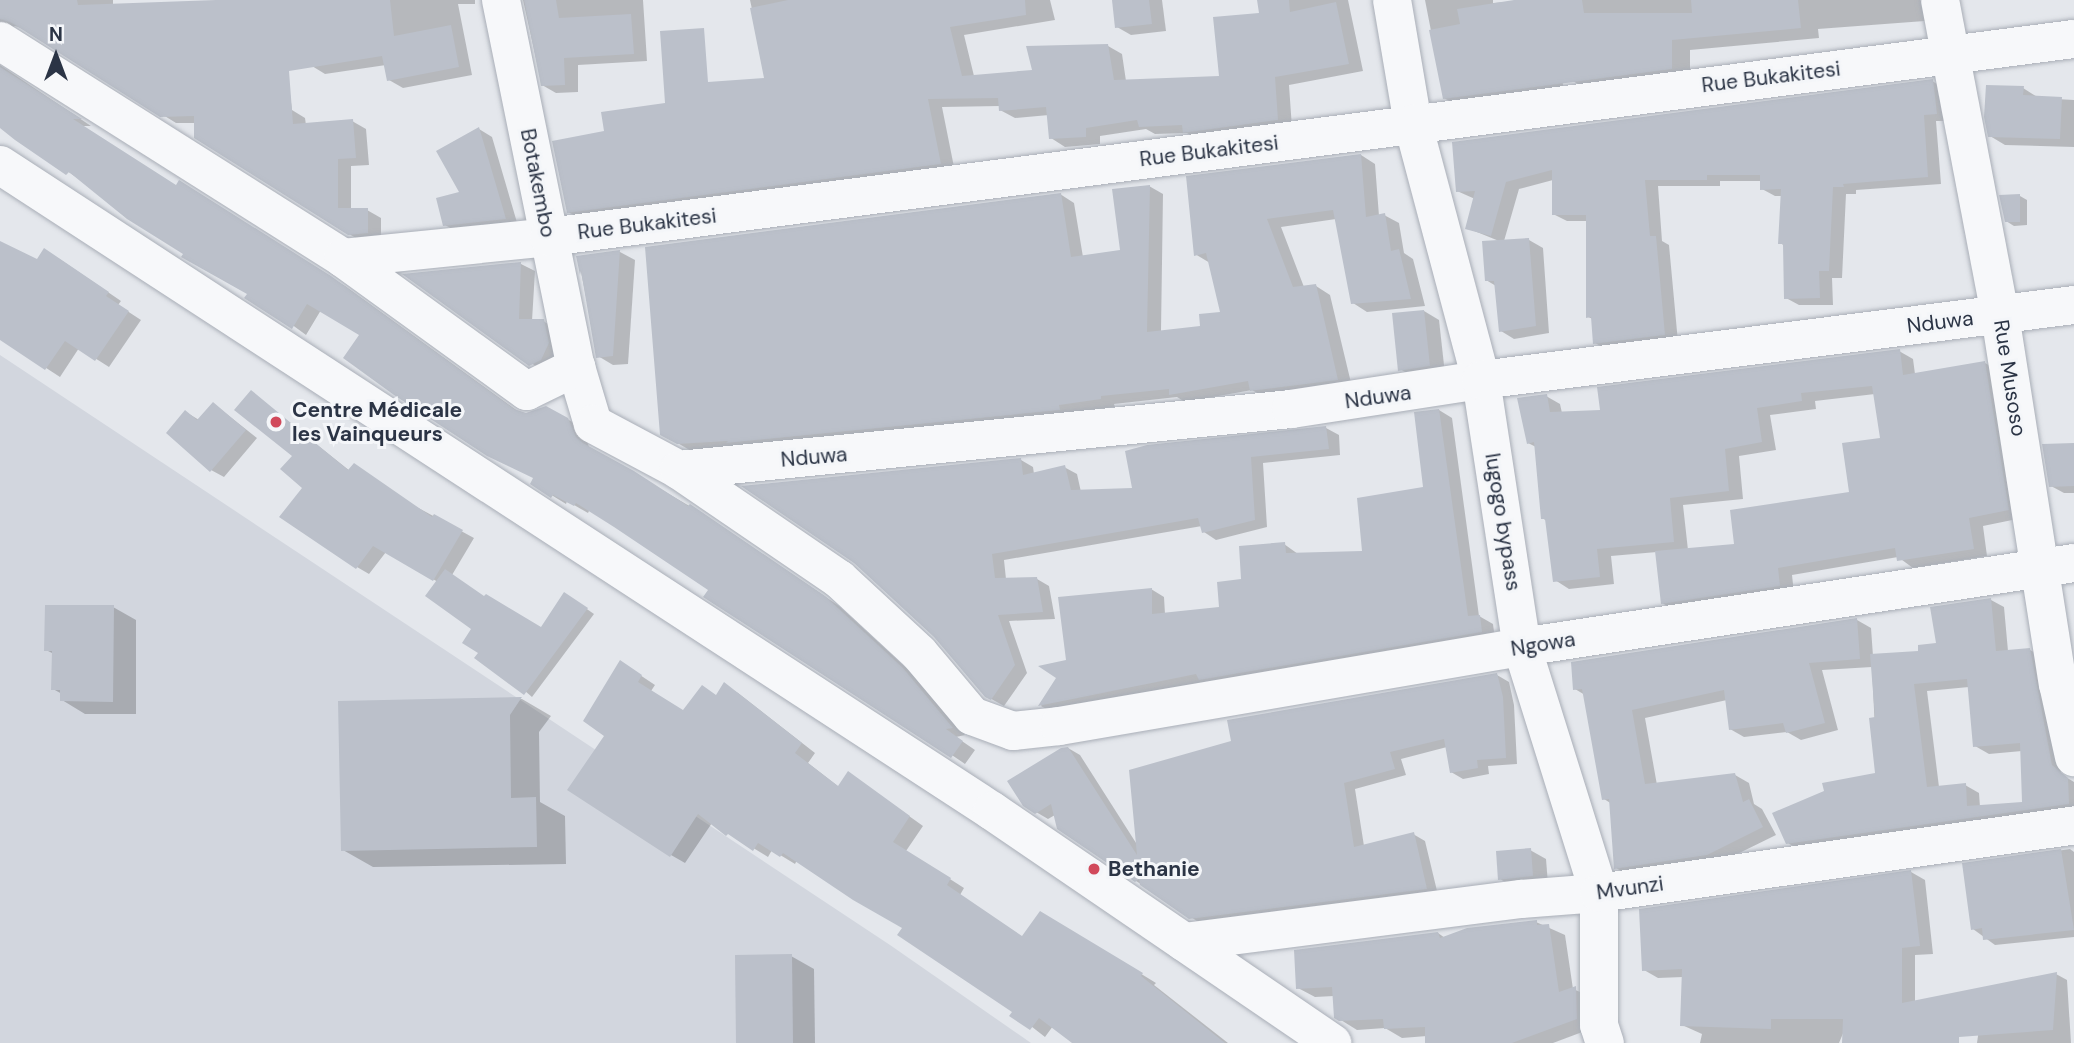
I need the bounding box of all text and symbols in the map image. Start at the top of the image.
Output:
north arrow [21,21,91,91]
text: N [49,22,63,47]
street label: Rue Bukakitesi [1700,56,1842,98]
street label: Botakembo [515,126,561,240]
street label: Rue Bukakitesi [1138,130,1280,172]
street label: Rue Bukakitesi [576,203,718,245]
street label: Nduwa [1905,305,1975,339]
street label: Rue Musoso [1988,318,2032,438]
street label: Nduwa [1343,380,1413,414]
place label: Centre Médicale les Vainqueurs [292,397,462,447]
marker: Centre Médicale les Vainqueurs [266,412,286,432]
street label: Nduwa [780,442,848,472]
street label: lugogo bypass [1480,451,1526,593]
street label: Ngowa [1509,626,1577,662]
place label: Bethanie [1108,856,1200,882]
marker: Bethanie [1086,861,1102,877]
street label: Mvunzi [1595,871,1665,905]

